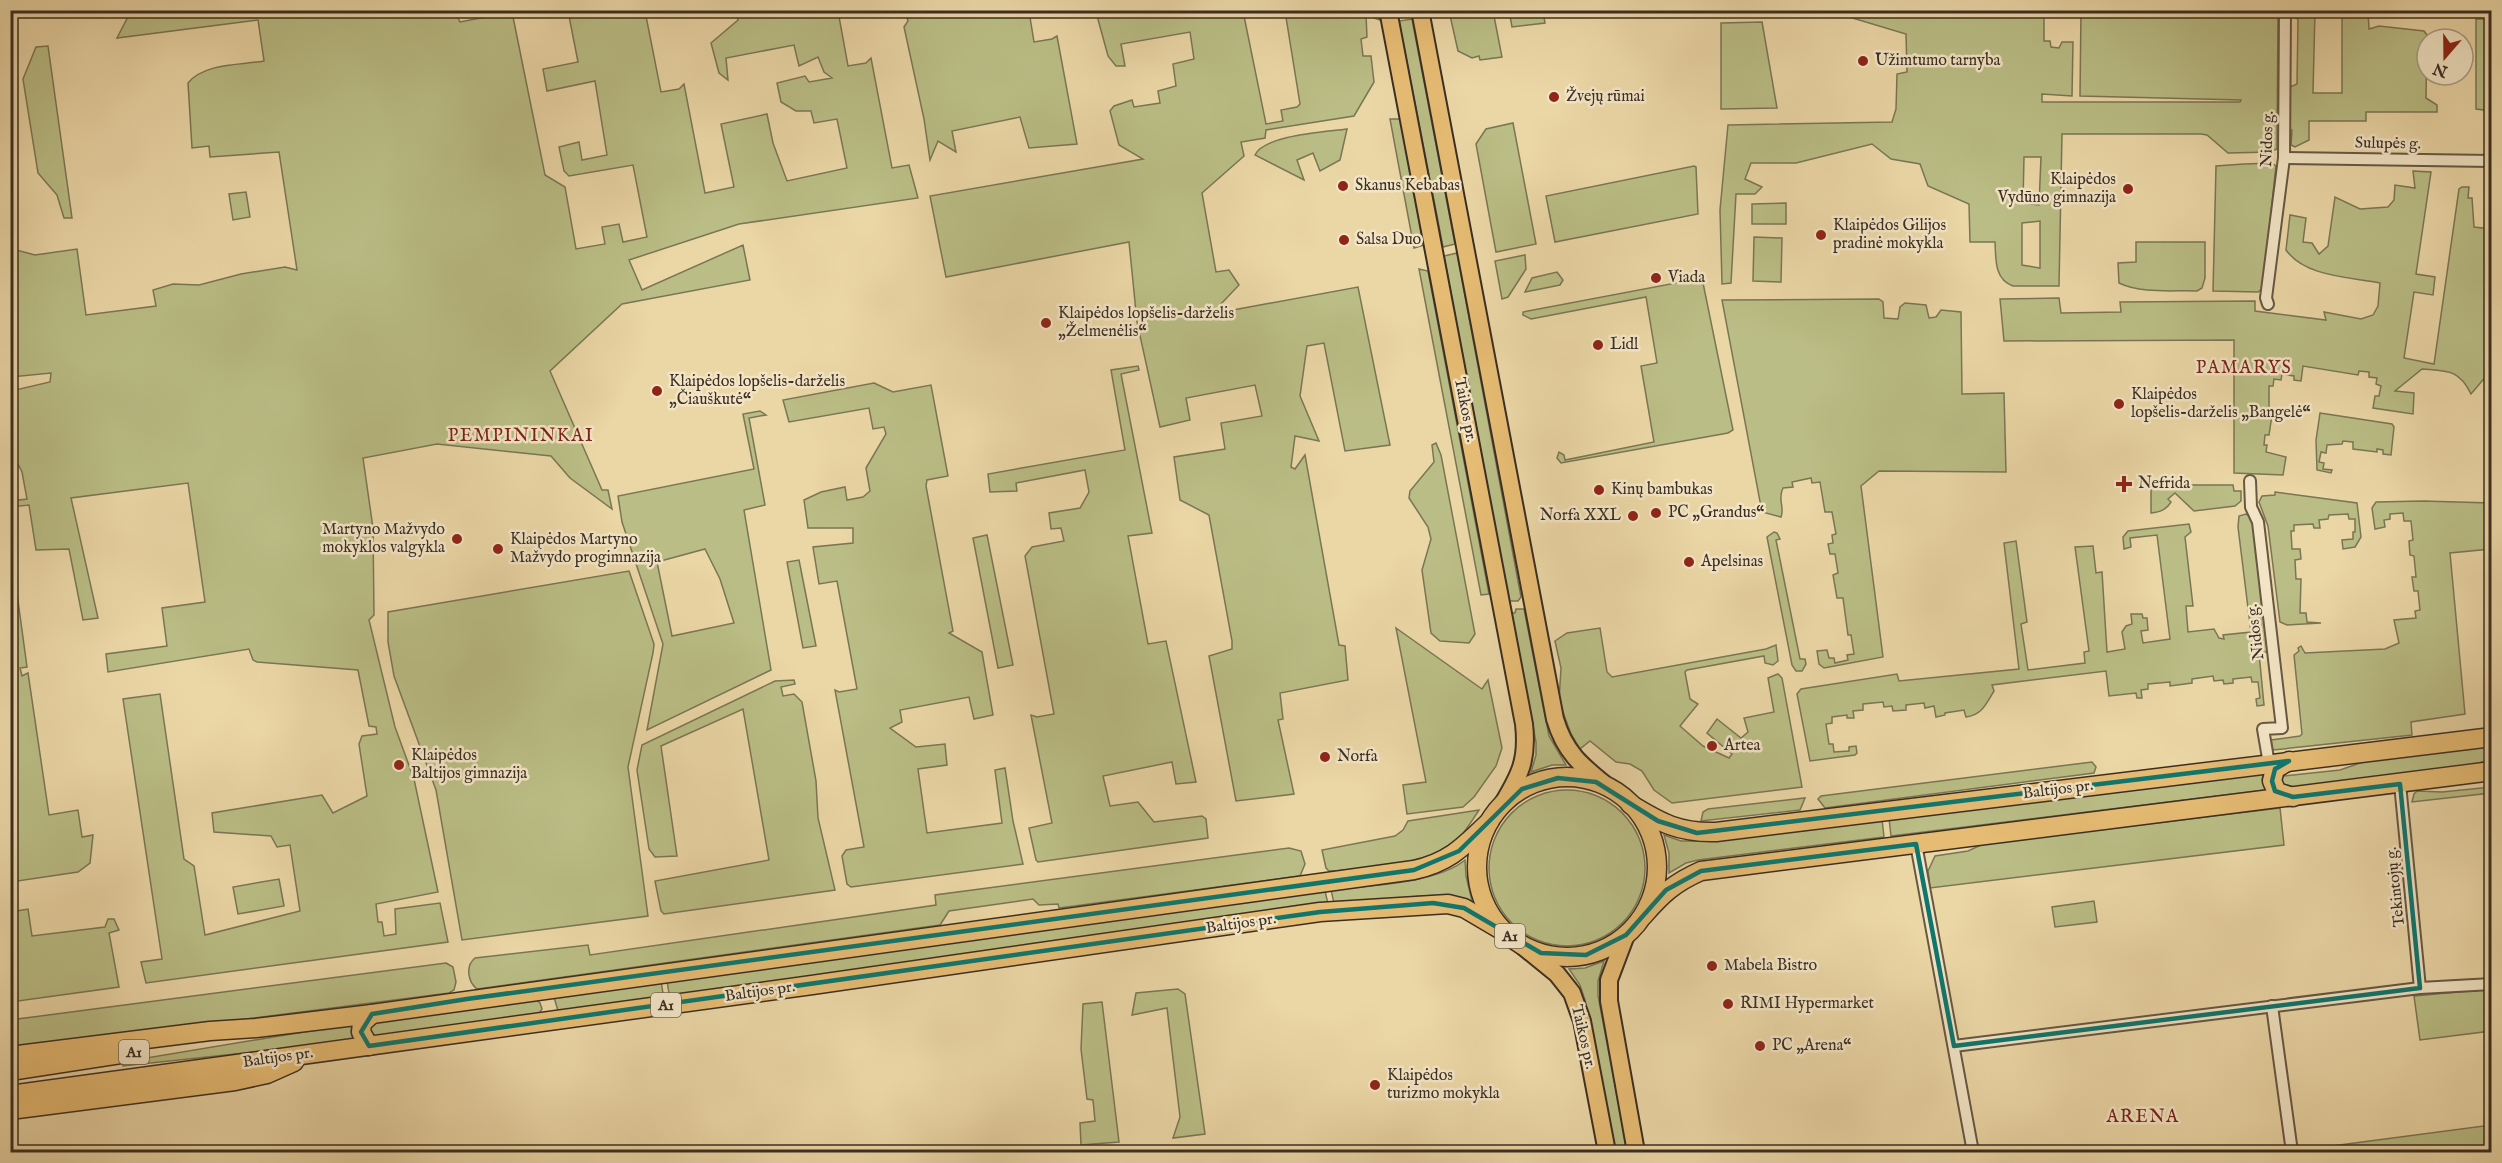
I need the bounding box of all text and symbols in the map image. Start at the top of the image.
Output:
north arrow [2415,27,2475,87]
place label: Užimtumo tarnyba [1875,51,2000,71]
marker: Užimtumo tarnyba [1856,54,1870,68]
text: N [2430,57,2451,81]
place label: Žvejų rūmai [1566,86,1645,107]
marker: Žvejų rūmai [1547,90,1561,104]
street label: Nidos g. [2257,111,2279,167]
street label: Sulupės g. [2355,133,2421,155]
place label: Klaipėdos Vydūno gimnazija [1997,170,2116,208]
place label: Skanus Kebabas [1355,176,1460,196]
marker: Skanus Kebabas [1336,179,1350,193]
marker: Klaipėdos Vydūno gimnazija [2121,182,2135,196]
place label: Klaipėdos Gilijos pradinė mokykla [1833,216,1946,254]
marker: Klaipėdos Gilijos pradinė mokykla [1814,228,1828,242]
place label: Salsa Duo [1356,230,1422,250]
marker: Salsa Duo [1337,233,1351,247]
place label: Viada [1667,268,1705,288]
marker: Viada [1649,271,1663,285]
place label: Klaipėdos lopšelis-darželis „Želmenėlis“ [1058,304,1234,342]
marker: Klaipėdos lopšelis-darželis „Želmenėlis“ [1039,316,1053,330]
place label: Lidl [1610,335,1639,355]
marker: Lidl [1591,338,1605,352]
district label: PAMARYS [2196,357,2292,380]
place label: Klaipėdos lopšelis-darželis „Čiauškutė“ [669,372,845,410]
street label: Taikos pr. [1449,376,1481,444]
marker: Klaipėdos lopšelis-darželis „Čiauškutė“ [650,384,664,398]
place label: Klaipėdos lopšelis-darželis „Bangelė“ [2131,385,2311,423]
marker: Klaipėdos lopšelis-darželis „Bangelė“ [2112,397,2126,411]
district label: PEMPININKAI [448,425,594,448]
place label: Nefrida [2138,474,2190,494]
marker: Nefrida [2115,475,2133,493]
place label: Kinų bambukas [1611,480,1713,500]
marker: Kinų bambukas [1592,483,1606,497]
place label: PC „Grandus“ [1668,503,1765,523]
place label: Norfa XXL [1540,506,1622,526]
marker: PC „Grandus“ [1649,506,1663,520]
marker: Norfa XXL [1626,509,1640,523]
place label: Martyno Mažvydo mokyklos valgykla [322,520,445,558]
place label: Klaipėdos Martyno Mažvydo progimnazija [510,530,661,568]
marker: Martyno Mažvydo mokyklos valgykla [450,532,464,546]
marker: Klaipėdos Martyno Mažvydo progimnazija [491,542,505,556]
place label: Apelsinas [1700,552,1764,572]
marker: Apelsinas [1682,555,1696,569]
street label: Nidos g. [2243,603,2269,661]
place label: Artea [1723,736,1761,756]
marker: Artea [1705,739,1719,753]
place label: Klaipėdos Baltijos gimnazija [411,746,527,784]
place label: Norfa [1337,747,1378,767]
marker: Norfa [1318,750,1332,764]
marker: Klaipėdos Baltijos gimnazija [392,758,406,772]
street label: Baltijos pr. [2022,776,2094,804]
street label: Tekintojų g. [2382,846,2410,928]
street label: Baltijos pr. [1205,909,1277,939]
road number: A1 [1495,924,1525,948]
place label: Mabela Bistro [1724,956,1818,976]
marker: Mabela Bistro [1705,959,1719,973]
street label: Baltijos pr. [724,977,796,1007]
road number: A1 [651,993,681,1017]
place label: RIMI Hypermarket [1740,994,1874,1014]
marker: RIMI Hypermarket [1721,997,1735,1011]
street label: Taikos pr. [1566,1003,1600,1071]
place label: PC „Arena“ [1772,1036,1852,1056]
marker: PC „Arena“ [1753,1039,1767,1053]
road number: A1 [119,1040,149,1064]
street label: Baltijos pr. [242,1043,314,1073]
place label: Klaipėdos turizmo mokykla [1387,1066,1500,1104]
marker: Klaipėdos turizmo mokykla [1368,1078,1382,1092]
district label: ARENA [2105,1106,2180,1129]

